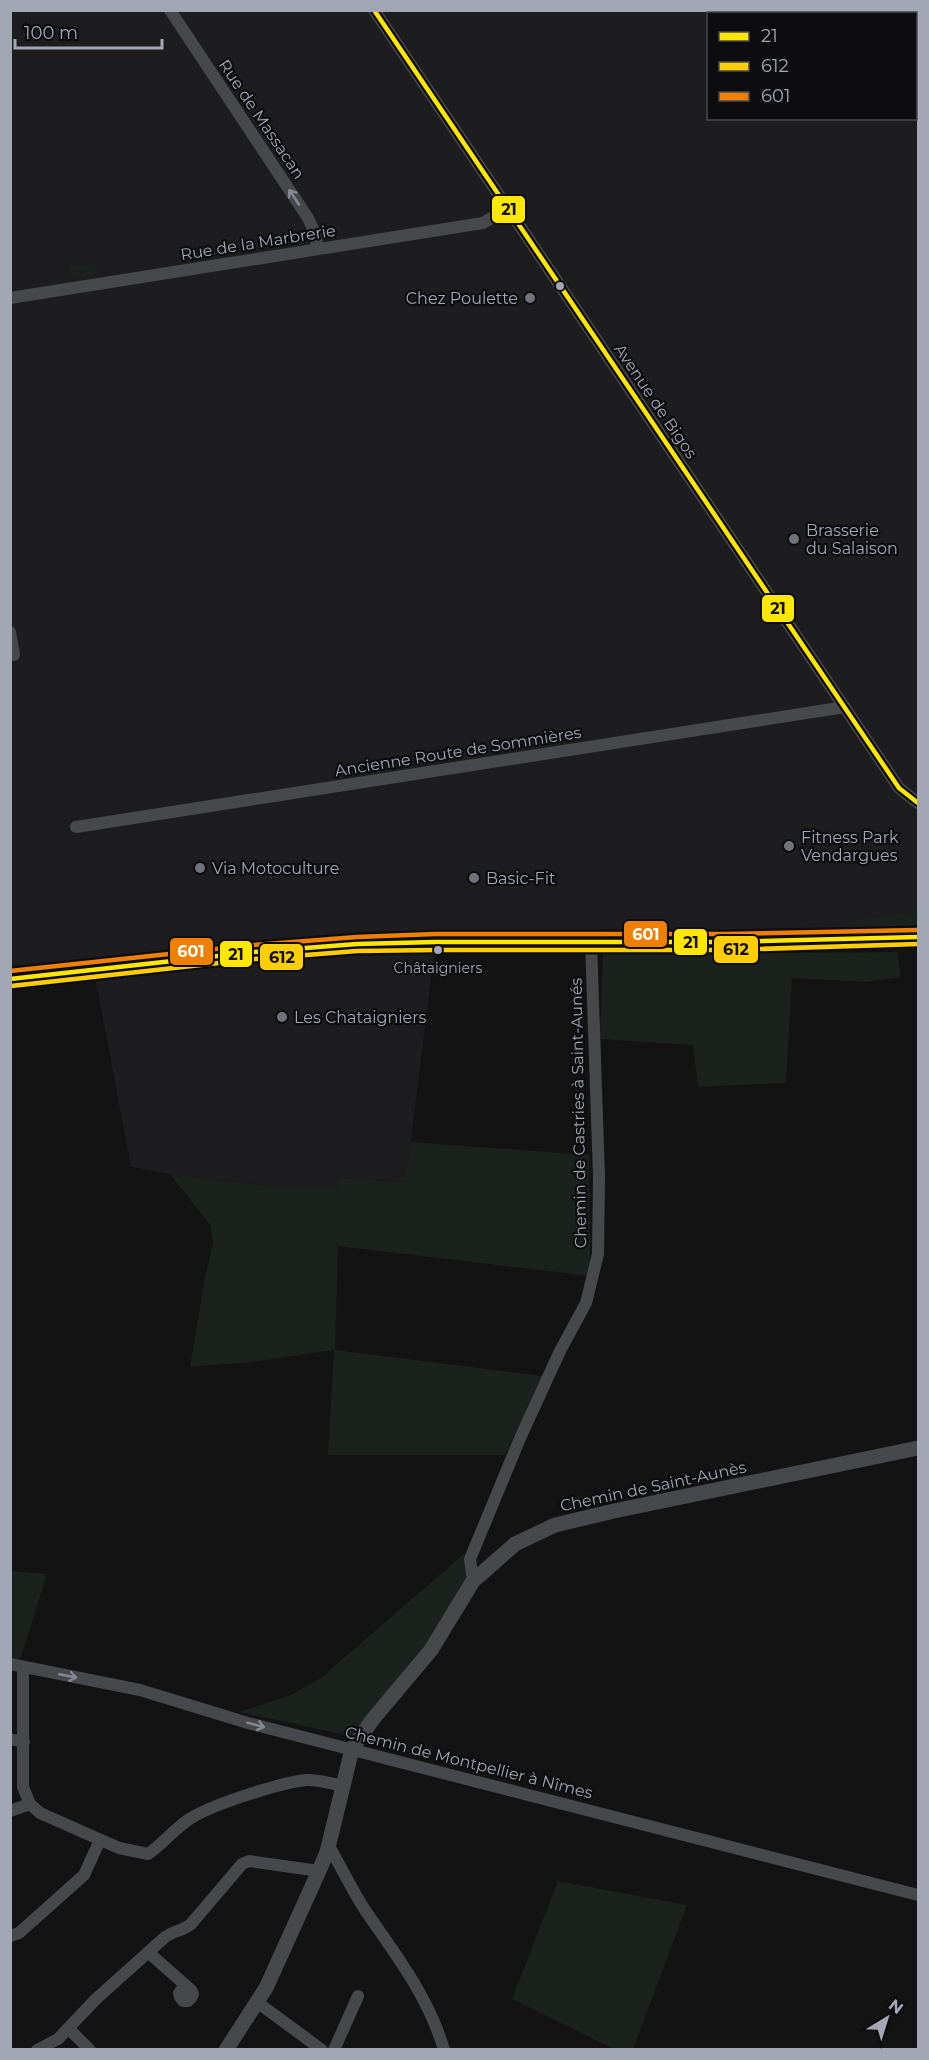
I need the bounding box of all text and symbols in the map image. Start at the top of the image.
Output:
scale bar [15,12,162,50]
legend [707,12,917,120]
text: 100 m [24,22,78,44]
text: 21 [761,25,778,47]
text: 612 [761,55,789,77]
street label: Rue de Massacan [215,56,309,183]
text: 601 [761,85,790,107]
one-way arrow [288,189,300,206]
line badge: 21 [491,195,526,224]
text: 21 [501,200,517,219]
street label: Rue de la Marbrerie [179,221,337,264]
unlabelled marker [554,280,566,292]
place label: Chez Poulette [406,289,518,308]
marker: Chez Poulette [523,291,537,305]
street label: Avenue de Bigos [610,340,701,462]
place label: Brasserie du Salaison [806,521,898,558]
marker: Brasserie du Salaison [787,532,801,546]
line badge: 21 [761,594,795,623]
text: 21 [770,599,786,618]
street label: Ancienne Route de Sommières [334,723,583,780]
place label: Fitness Park Vendargues [801,828,899,865]
marker: Fitness Park Vendargues [782,839,796,853]
place label: Via Motoculture [212,859,339,878]
marker: Via Motoculture [193,861,207,875]
place label: Basic-Fit [486,869,556,888]
marker: Basic-Fit [467,871,481,885]
line badge: 601 [623,920,668,948]
text: 601 [632,925,660,944]
line badge: 21 [673,928,708,956]
text: 21 [683,933,699,952]
line badge: 612 [713,935,759,964]
line badge: 601 [169,937,214,966]
line badge: 21 [219,940,253,968]
text: 612 [723,940,749,959]
text: 601 [177,942,205,961]
line badge: 612 [259,943,304,971]
marker: Châtaigniers [432,944,444,956]
text: 21 [228,945,244,964]
text: 612 [269,948,295,967]
place label: Châtaigniers [394,959,483,977]
street label: Chemin de Castries à Saint-Aunés [567,977,590,1248]
place label: Les Chataigniers [294,1008,427,1027]
marker: Les Chataigniers [275,1010,289,1024]
street label: Chemin de Saint-Aunès [558,1457,748,1516]
one-way arrow [57,1671,77,1682]
one-way arrow [246,1720,265,1731]
street label: Chemin de Montpellier à Nîmes [343,1722,595,1803]
north arrow [857,1988,917,2048]
text: N [885,1995,907,2018]

